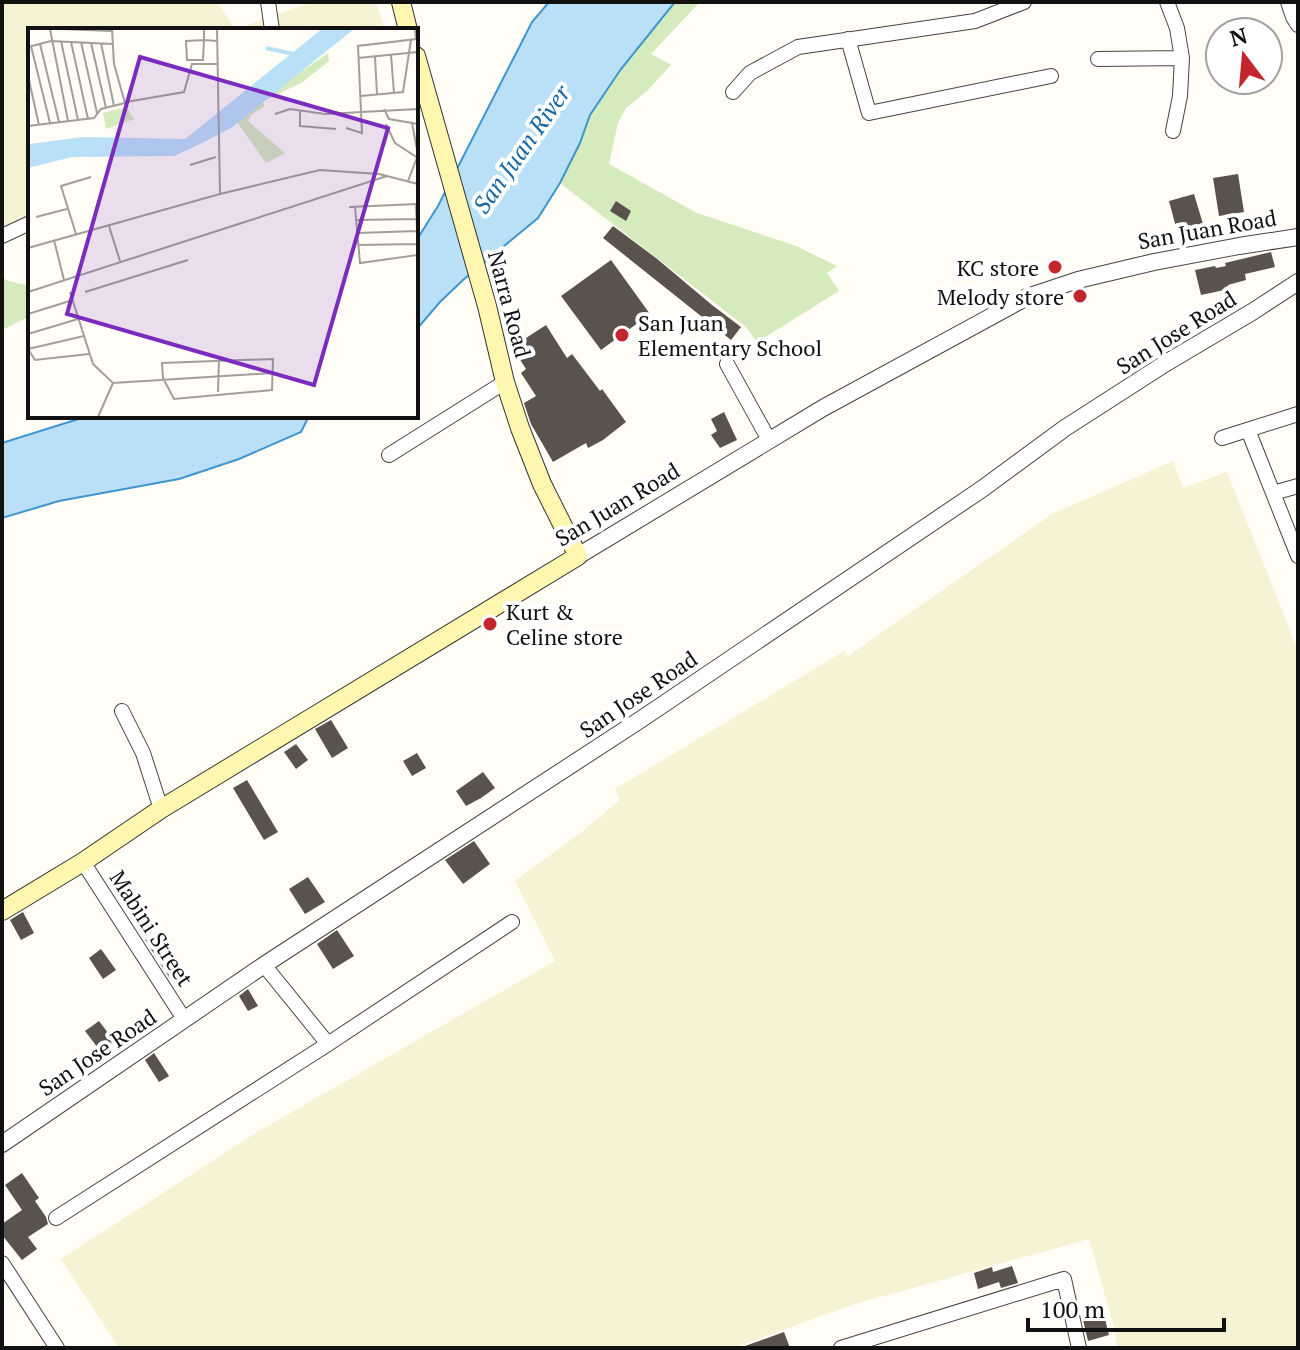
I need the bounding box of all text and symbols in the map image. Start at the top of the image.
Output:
north arrow [1204,16,1284,96]
text: N [1226,20,1251,53]
inset map [28,28,418,418]
water label: San Juan River [465,77,578,219]
street label: San Juan Road [1136,203,1278,255]
street label: Narra Road [482,247,538,361]
place label: KC store [957,253,1039,282]
marker: KC store [1046,258,1064,276]
place label: Melody store [937,282,1064,311]
street label: San Jose Road [1111,284,1241,380]
marker: Melody store [1071,287,1089,305]
place label: San Juan Elementary School [638,308,822,362]
marker: San Juan Elementary School [613,326,631,344]
street label: San Juan Road [550,456,684,552]
place label: Kurt & Celine store [506,597,623,651]
marker: Kurt & Celine store [481,615,499,633]
street label: San Jose Road [574,644,702,744]
street label: Mabini Street [104,865,200,991]
street label: San Jose Road [33,1002,161,1102]
scale bar [1028,1282,1224,1332]
text: 100 m [1040,1293,1105,1325]

